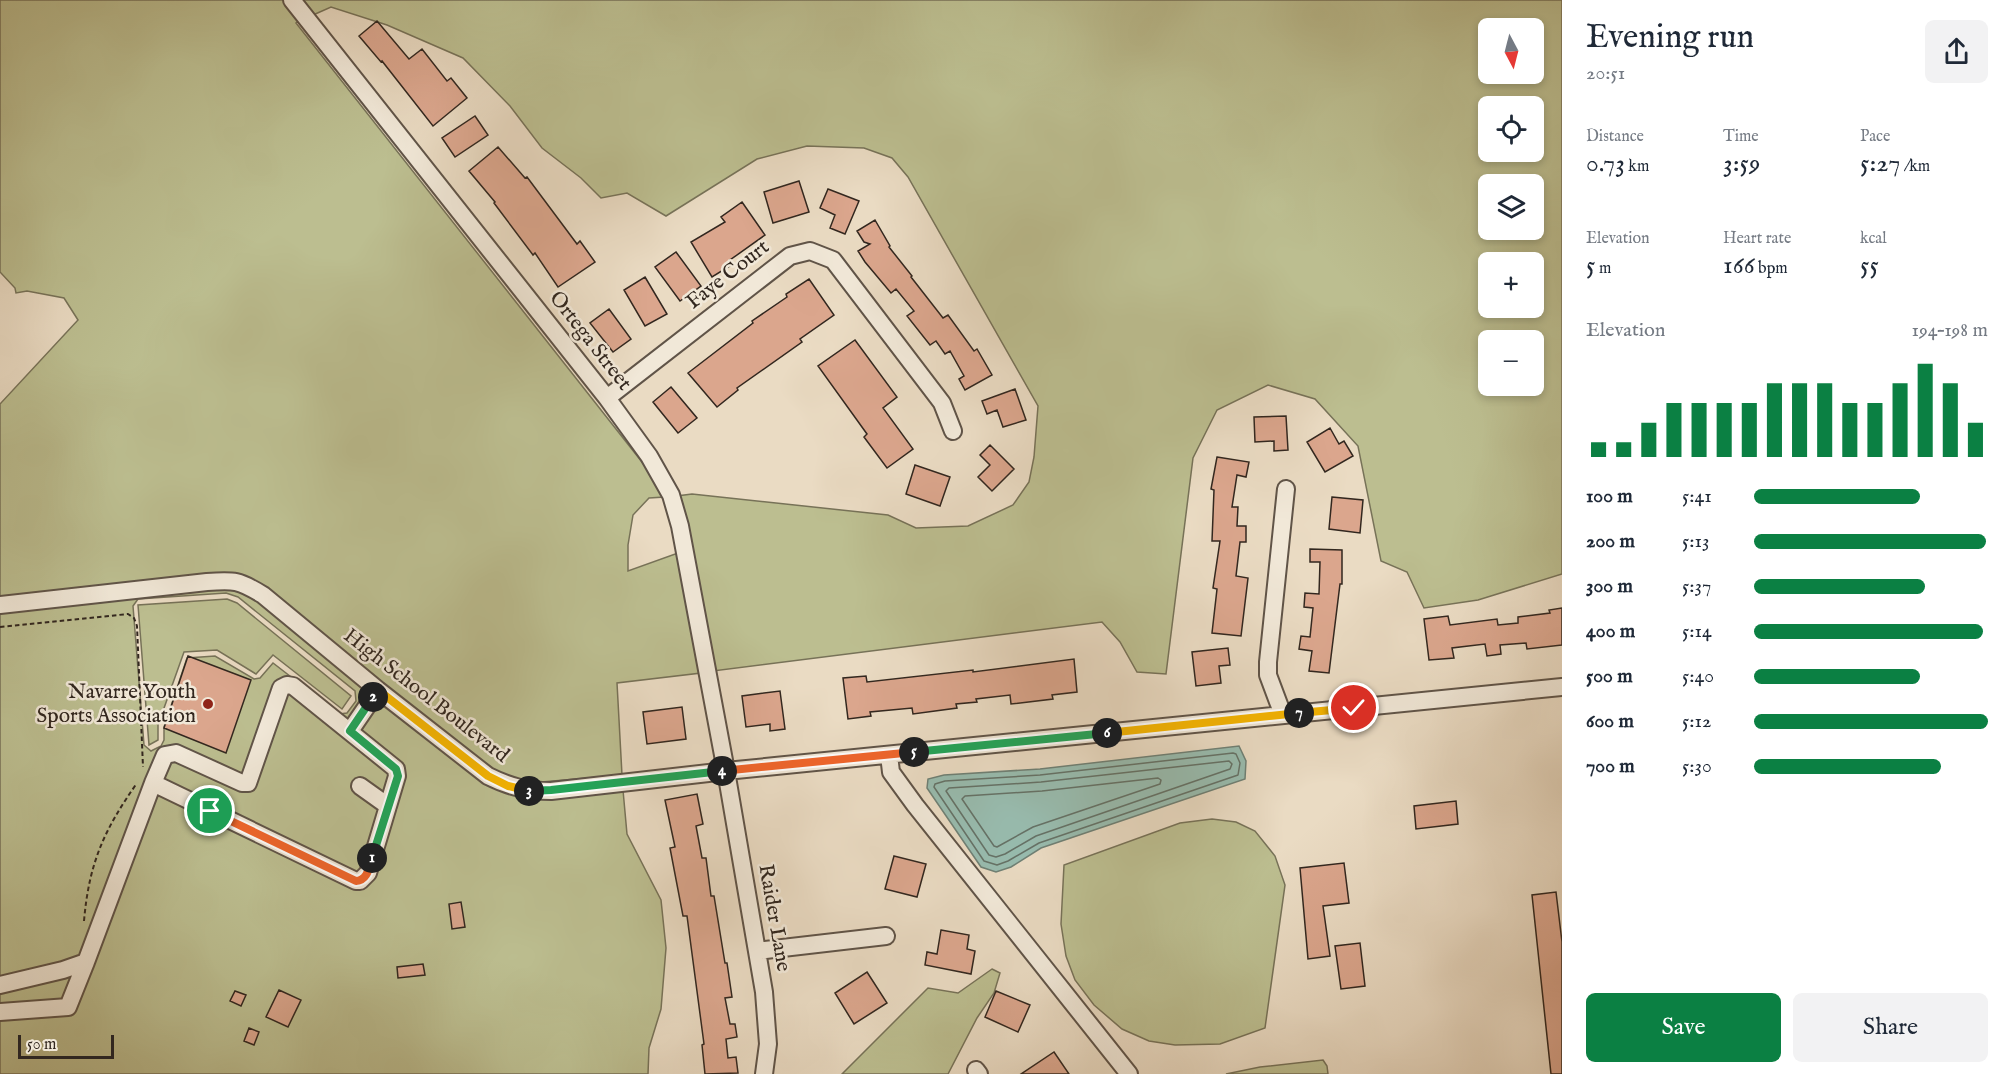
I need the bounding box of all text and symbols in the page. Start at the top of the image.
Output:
text: Evening run [1586,17,1754,59]
north arrow [1478,18,1544,84]
map controls [1478,18,1544,396]
button: share [1925,20,1988,83]
text: 20:51 [1586,61,1625,86]
button: locate [1478,96,1544,162]
text: Distance [1586,127,1644,147]
text: Time [1723,127,1759,147]
text: Pace [1860,127,1890,147]
text: 0.73 [1586,147,1625,180]
text: 3:59 [1723,147,1760,180]
text: 5:27 [1860,147,1900,180]
text: km [1625,157,1649,177]
text: /km [1900,157,1930,177]
button: layers [1478,174,1544,240]
text: Elevation [1586,229,1649,249]
text: Heart rate [1723,229,1791,249]
text: kcal [1860,229,1887,249]
street label: Faye Court [681,234,775,316]
text: 5 [1586,249,1595,282]
text: 166 [1723,249,1755,282]
text: 55 [1860,249,1879,282]
button: + [1478,252,1544,318]
text: m [1595,259,1611,279]
text: bpm [1755,259,1788,279]
street label: Ortega Street [543,286,637,396]
text: Elevation [1586,318,1665,343]
text: 194–198 m [1912,318,1988,343]
button: − [1478,330,1544,396]
text: 100 m [1586,484,1633,509]
text: 5:41 [1682,484,1712,509]
text: 200 m [1586,529,1635,554]
text: 5:13 [1682,529,1709,554]
text: 300 m [1586,574,1633,599]
text: 5:37 [1682,574,1711,599]
text: 400 m [1586,619,1635,644]
text: 5:14 [1682,619,1712,644]
street label: High School Boulevard [338,623,515,770]
text: 500 m [1586,664,1633,689]
text: 5:40 [1682,664,1714,689]
place label: Navarre Youth Sports Association [37,679,196,730]
pin: 2 [358,682,388,712]
pin [1328,682,1379,733]
text: 2 [369,687,377,707]
icon: check [1337,691,1370,724]
marker: Navarre Youth Sports Association [201,697,215,711]
pin: 7 [1284,698,1314,728]
text: 7 [1295,703,1303,723]
text: 600 m [1586,709,1634,734]
text: 5:12 [1682,709,1711,734]
pin: 6 [1092,718,1122,748]
text: 6 [1104,723,1110,743]
pin: 5 [899,737,929,767]
text: 5 [911,742,917,762]
text: 700 m [1586,754,1635,779]
text: 5:30 [1682,754,1712,779]
pin: 4 [707,756,737,786]
text: 4 [718,761,726,781]
pin: 3 [514,776,544,806]
text: 3 [526,781,532,801]
pin [184,785,235,836]
icon: arrive [193,794,226,827]
pin: 1 [357,843,387,873]
text: 1 [369,848,375,868]
street label: Raider Lane [751,862,797,974]
button: Save [1586,993,1781,1062]
button: Share [1793,993,1988,1062]
scale bar [18,1032,114,1060]
text: 50 m [27,1035,56,1055]

